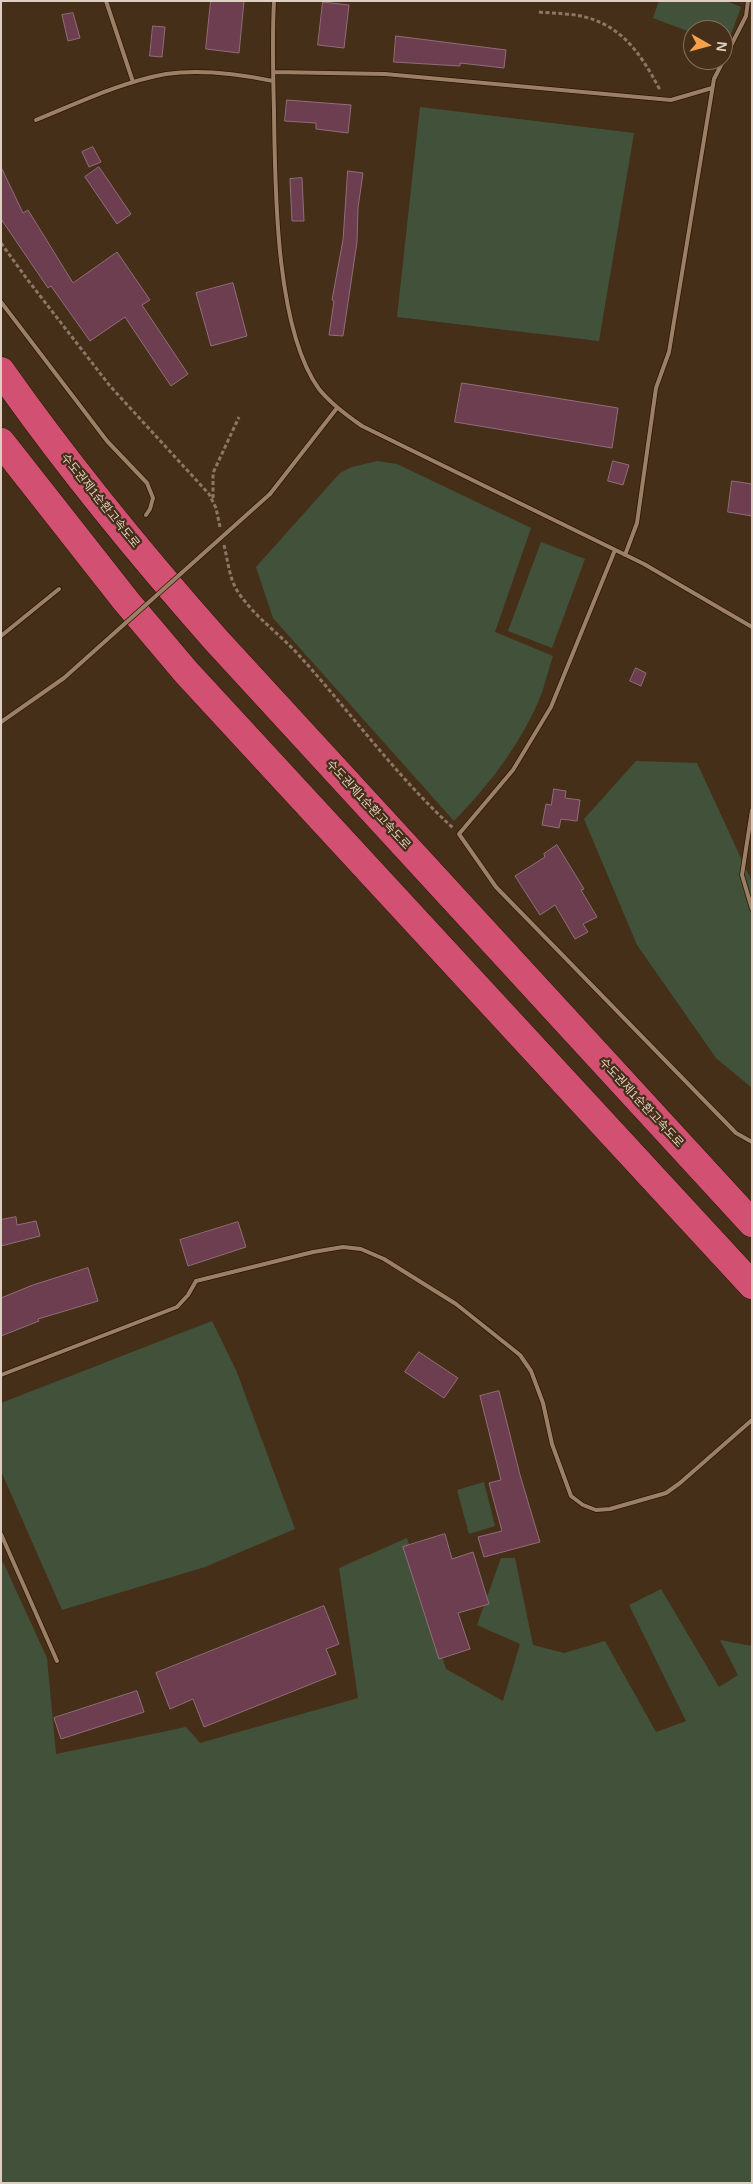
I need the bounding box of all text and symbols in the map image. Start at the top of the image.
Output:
north arrow [683,20,733,70]
text: N [713,41,730,53]
street label: 수도권제1순환고속도로 [58,451,142,551]
street label: 수도권제1순환고속도로 [323,757,413,853]
street label: 수도권제1순환고속도로 [596,1055,686,1151]

